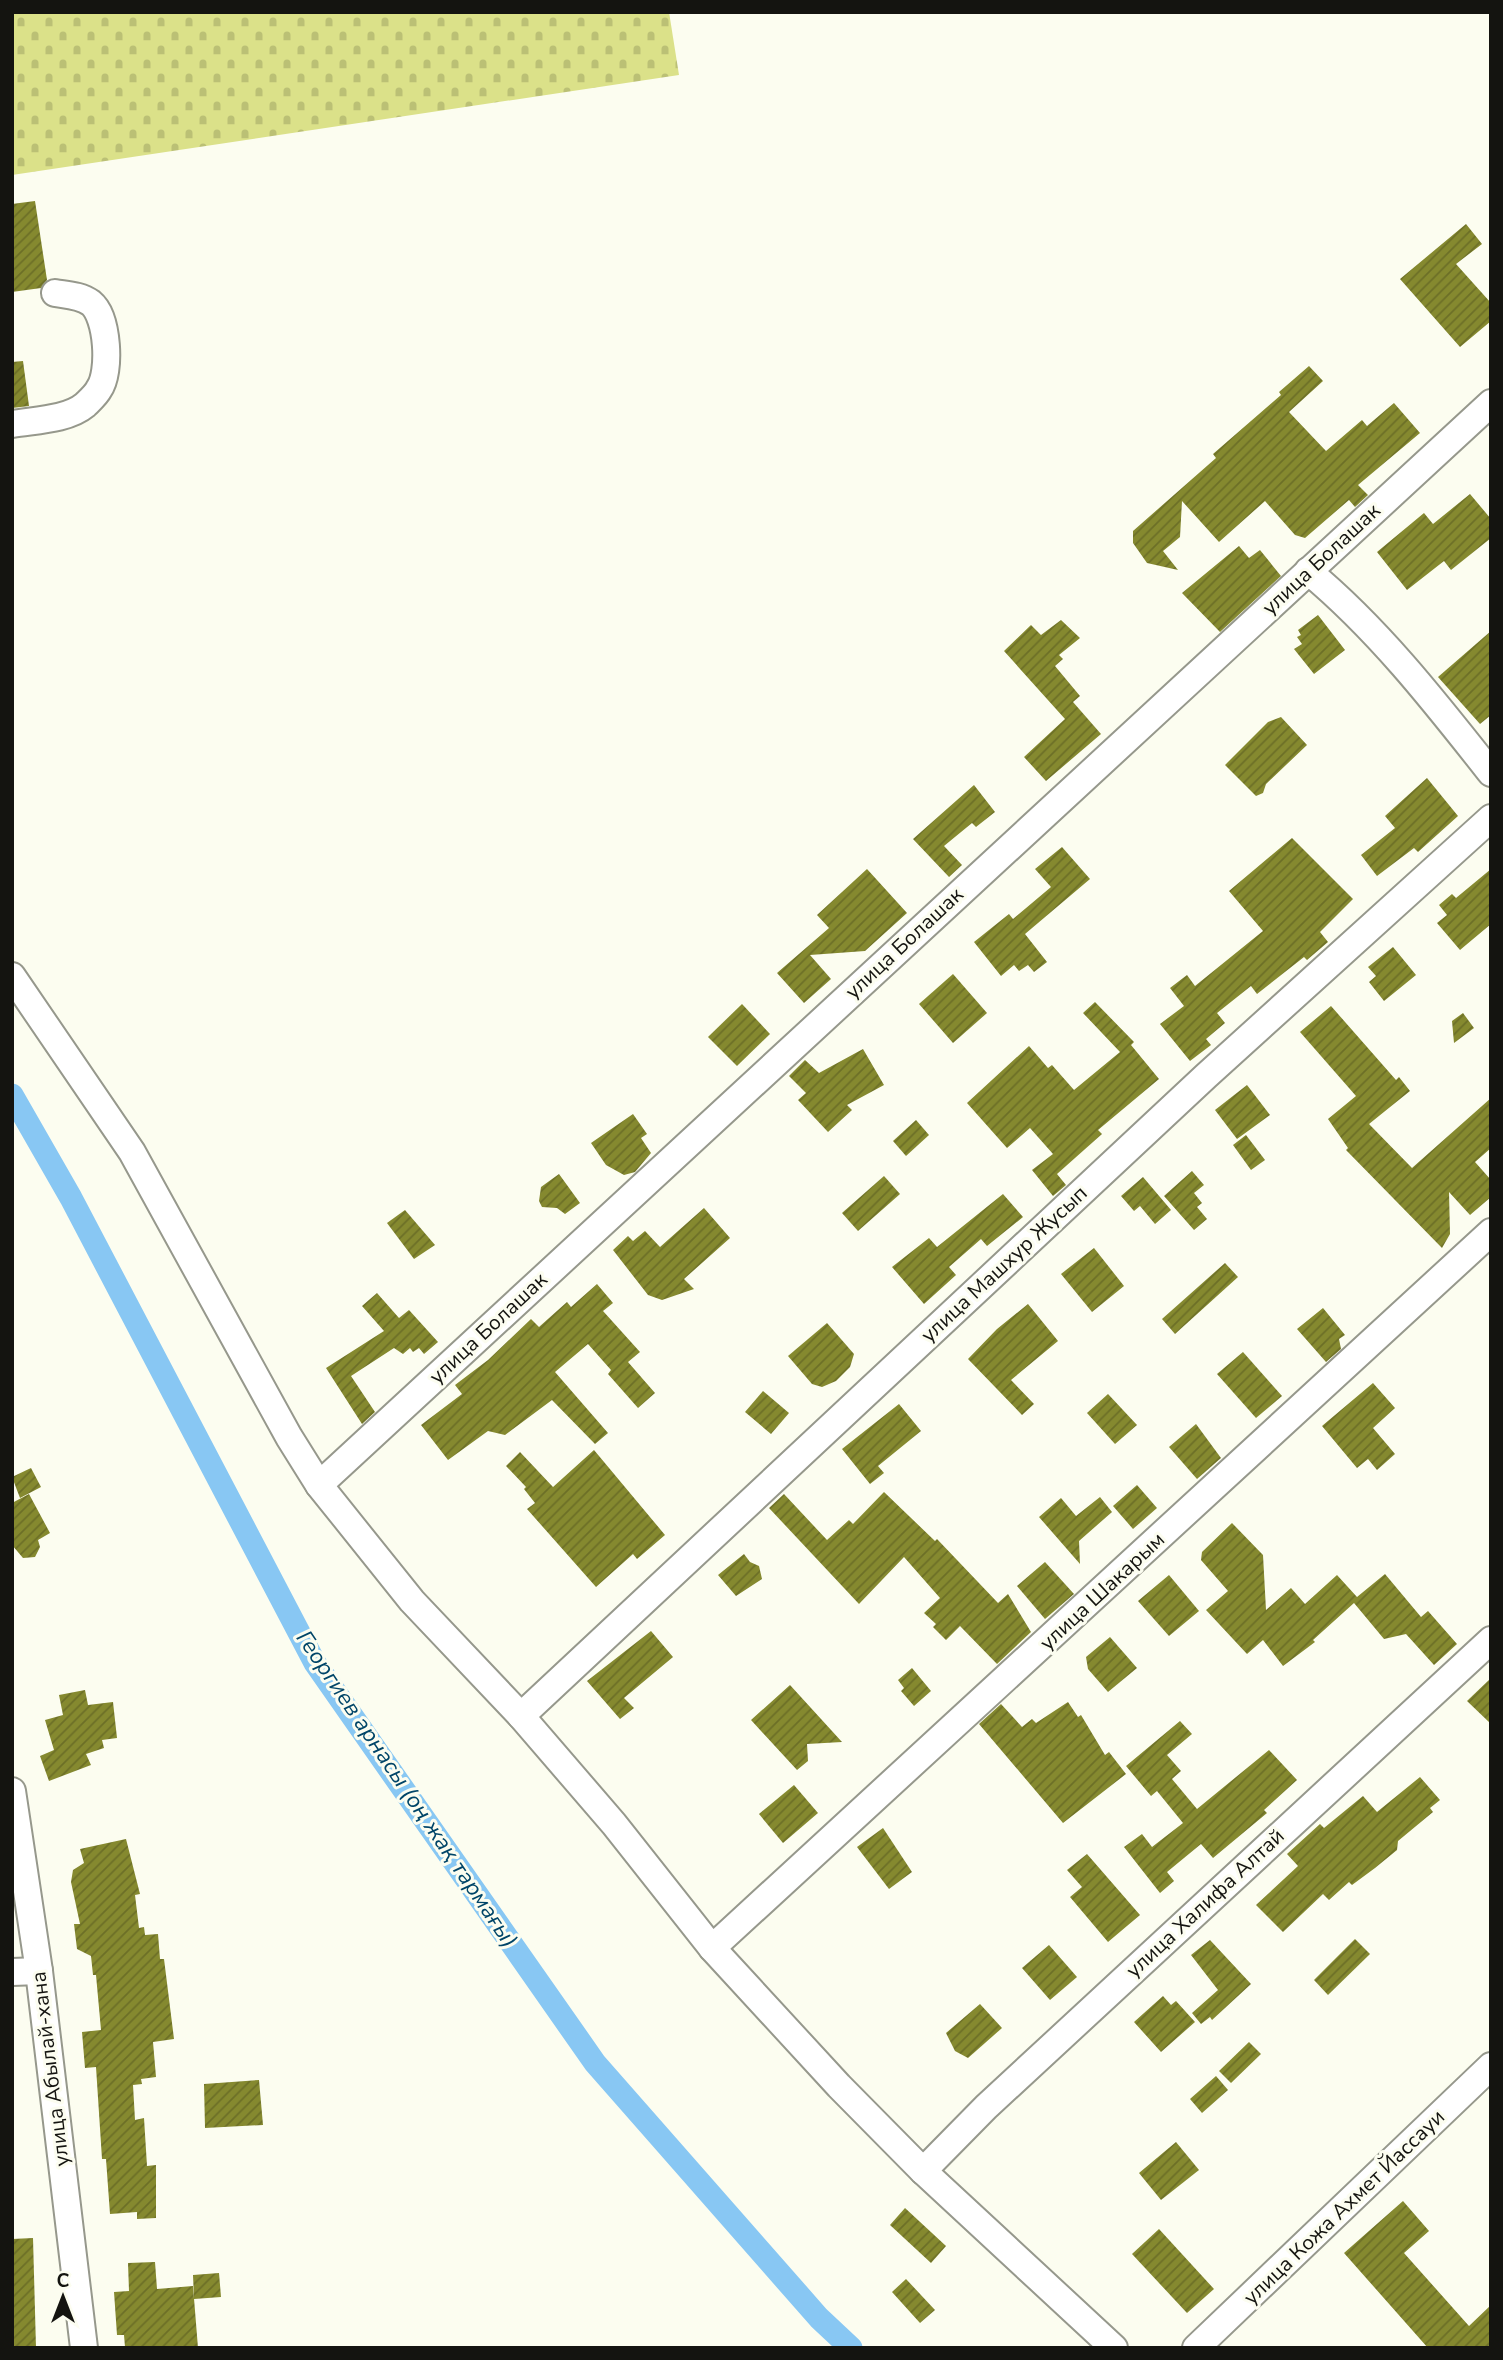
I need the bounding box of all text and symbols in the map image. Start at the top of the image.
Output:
street label: улица Болашак [1256,496,1387,621]
street label: улица Болашак [839,880,970,1005]
street label: улица Машхур Жусып [915,1179,1093,1349]
street label: улица Болашак [423,1265,554,1390]
street label: улица Шакарым [1033,1526,1171,1656]
water label: Георгиев арнасы (оң жақ тармағы) [289,1624,525,1954]
street label: улица Халифа Алтай [1120,1822,1290,1984]
street label: улица Абылай-хана [24,1970,76,2168]
street label: улица Кожа Ахмет Йассауи [1237,2103,1451,2311]
north arrow [28,2262,98,2332]
text: С [57,2268,70,2294]

